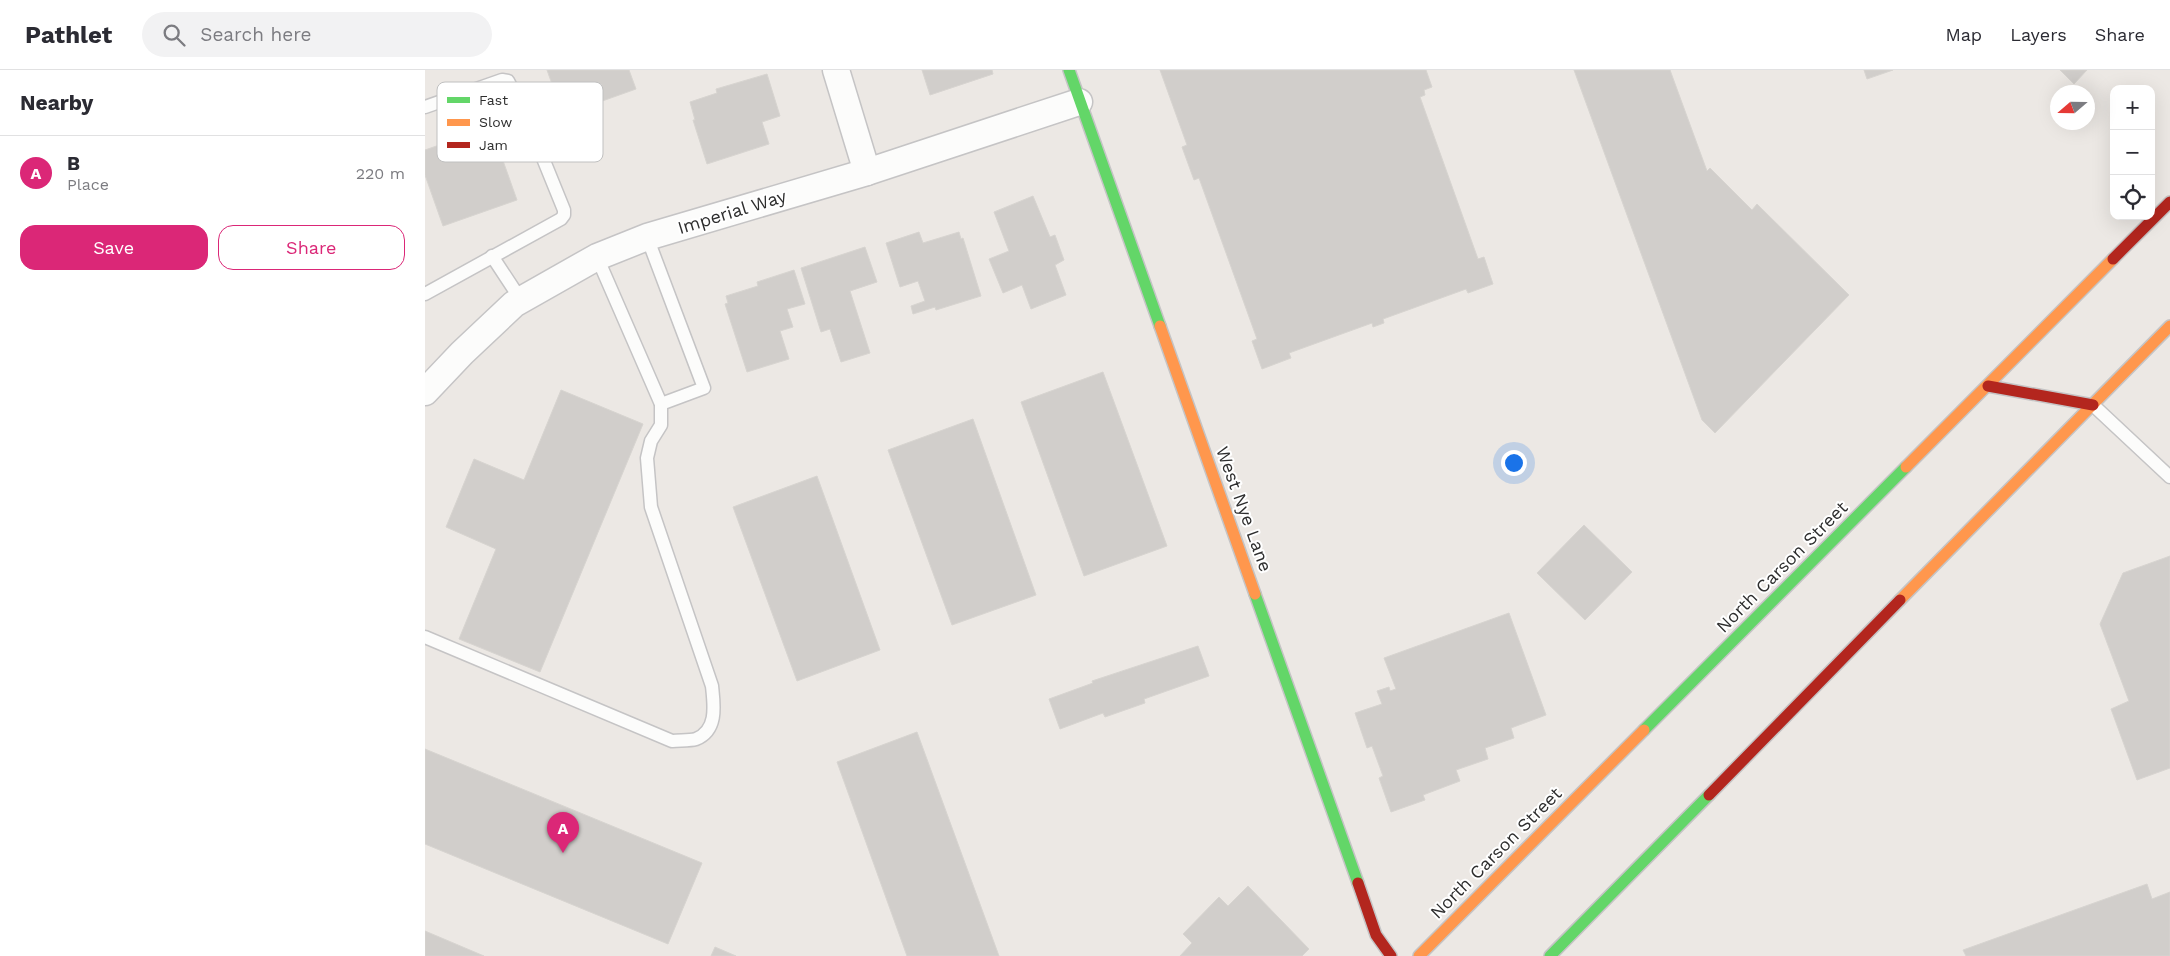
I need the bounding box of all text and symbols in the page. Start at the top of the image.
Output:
search box [142,12,492,57]
text: Pathlet [25,21,112,49]
icon: search [160,21,188,49]
text: Search here [200,23,312,46]
text: Map [1945,24,1982,45]
text: Layers [2010,24,2067,45]
text: Share [2095,24,2145,45]
legend [437,82,603,162]
north arrow [2050,85,2095,130]
map controls [2110,85,2155,220]
button: + [2110,85,2155,130]
text: Nearby [20,90,93,115]
text: Fast [479,92,508,108]
text: Slow [479,114,512,130]
button: − [2110,130,2155,175]
text: Jam [479,137,508,153]
text: B [67,152,80,175]
text: A [31,164,41,183]
text: 220 m [356,164,405,183]
text: Place [67,175,109,194]
button: locate [2110,175,2155,220]
street label: Imperial Way [675,185,789,238]
button: Save [20,225,208,270]
button: Share [218,225,405,270]
street label: West Nye Lane [1212,443,1277,574]
your location [1501,450,1527,476]
street label: North Carson Street [1712,496,1852,637]
street label: North Carson Street [1426,782,1566,923]
pin: A [547,812,579,853]

